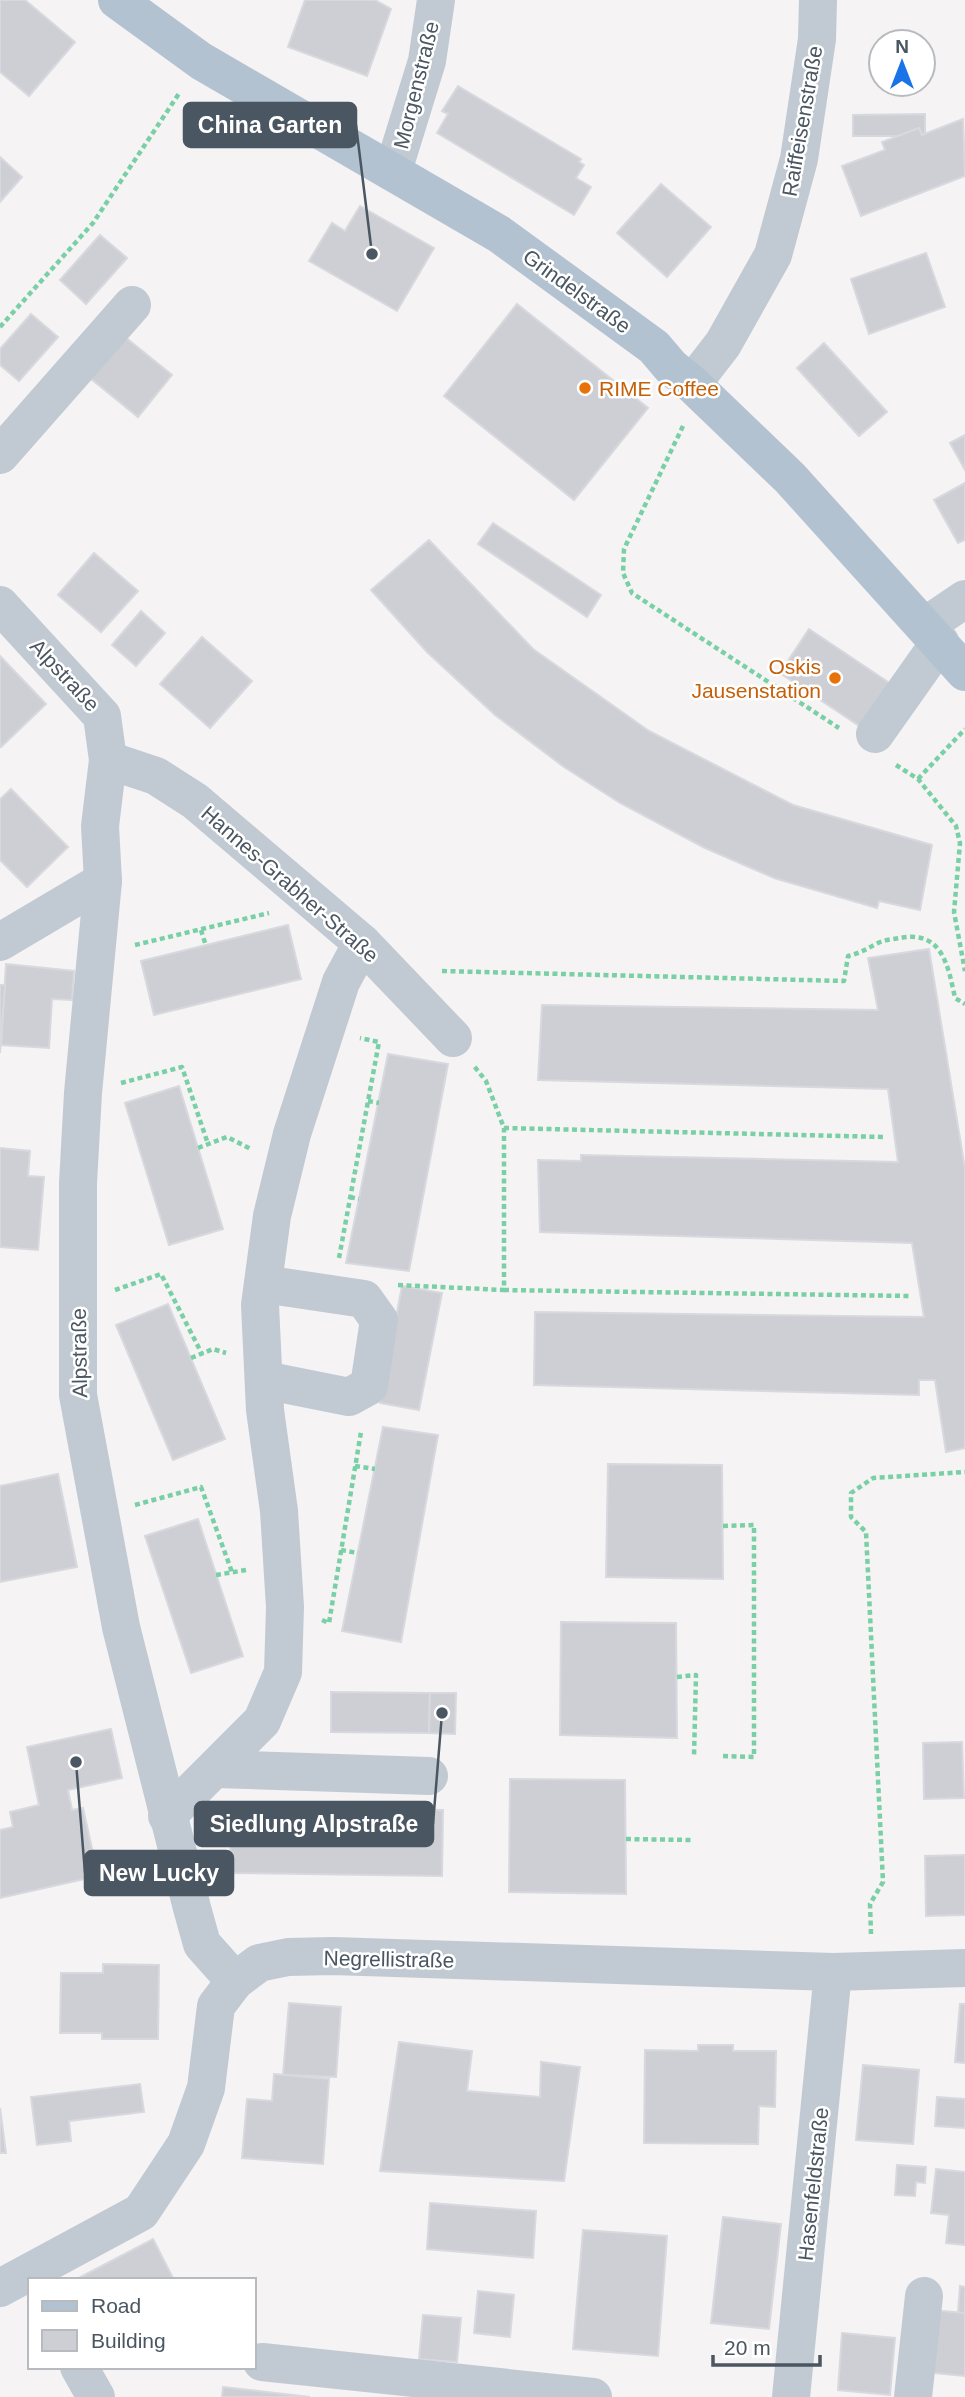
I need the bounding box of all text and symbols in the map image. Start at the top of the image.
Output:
street label: Morgenstraße [389,19,443,151]
north arrow [867,28,937,98]
text: N [895,36,909,57]
street label: Raiffeisenstraße [777,44,827,198]
callout: China Garten [184,103,356,147]
text: China Garten [198,112,342,138]
street label: Grindelstraße [519,244,635,338]
place label: RIME Coffee [599,377,719,400]
marker: RIME Coffee [577,380,593,396]
street label: Alpstraße [26,634,104,716]
place label: Oskis Jausenstation [691,655,821,702]
marker: Oskis Jausenstation [827,670,843,686]
street label: Hannes-Grabher-Straße [197,801,383,967]
street label: Alpstraße [67,1308,91,1398]
callout: Siedlung Alpstraße [195,1802,433,1846]
text: Siedlung Alpstraße [210,1811,418,1837]
callout: New Lucky [85,1851,233,1895]
text: New Lucky [99,1860,219,1886]
street label: Negrellistraße [323,1946,455,1972]
street label: Hasenfeldstraße [794,2106,832,2262]
legend [28,2278,256,2369]
text: Road [91,2294,141,2317]
scale bar [713,2324,820,2368]
text: Building [91,2329,166,2352]
text: 20 m [724,2336,771,2359]

